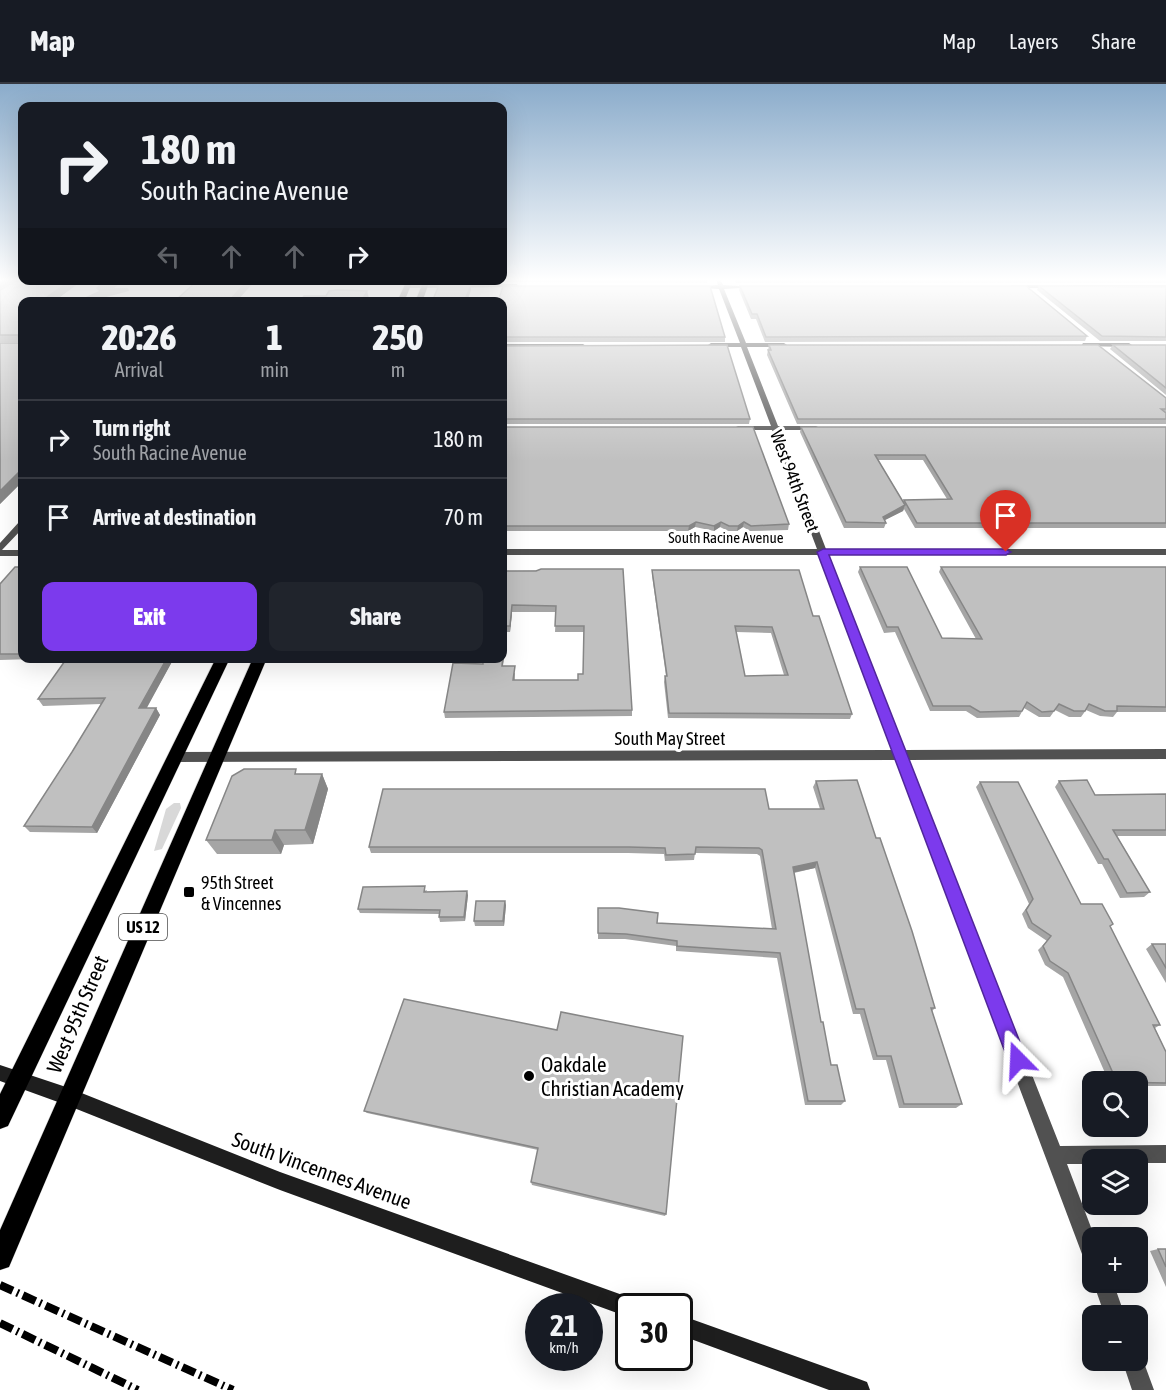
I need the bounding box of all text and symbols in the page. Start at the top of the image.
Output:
text: Map [30,25,75,57]
text: Map [942,29,976,53]
text: Layers [1009,29,1059,53]
text: Share [1092,29,1136,53]
text: 180 m [141,125,236,173]
icon: right [42,126,120,204]
text: South Racine Avenue [141,175,349,206]
icon: left [152,240,185,273]
icon: ahead [215,240,248,273]
icon: ahead [278,240,311,273]
icon: right [341,240,374,273]
text: 20:26 [102,316,176,358]
text: 1 [266,316,283,358]
text: 250 [373,316,423,358]
text: Arrival [115,358,164,381]
text: min [260,358,289,381]
text: m [391,358,405,381]
text: Turn right [93,415,170,441]
icon: right [42,423,75,456]
text: 180 m [433,426,483,452]
street label: West 94th Street [766,427,824,535]
text: South Racine Avenue [93,441,247,464]
pin [980,490,1031,552]
icon: arrive [989,499,1022,532]
icon: arrive [42,501,75,534]
text: Arrive at destination [93,504,256,530]
text: 70 m [443,504,483,530]
street label: South Racine Avenue [668,529,784,546]
button: Exit [42,582,257,651]
button: Share [269,582,483,651]
street label: South May Street [615,728,725,749]
place label: 95th Street & Vincennes [201,872,281,914]
marker: 95th Street & Vincennes [182,885,196,899]
road number: US 12 [119,914,167,940]
street label: West 95th Street [41,952,113,1076]
position arrow [986,1028,1050,1092]
place label: Oakdale Christian Academy [541,1052,684,1100]
marker: Oakdale Christian Academy [522,1069,536,1083]
map controls [1082,1071,1148,1371]
button: search [1082,1071,1148,1137]
street label: South Vincennes Avenue [229,1126,415,1214]
button: layers [1082,1149,1148,1215]
button: + [1082,1227,1148,1293]
speed limit sign: 30 [615,1293,693,1371]
button: − [1082,1305,1148,1371]
text: 21 [550,1308,578,1342]
text: km/h [549,1339,579,1356]

